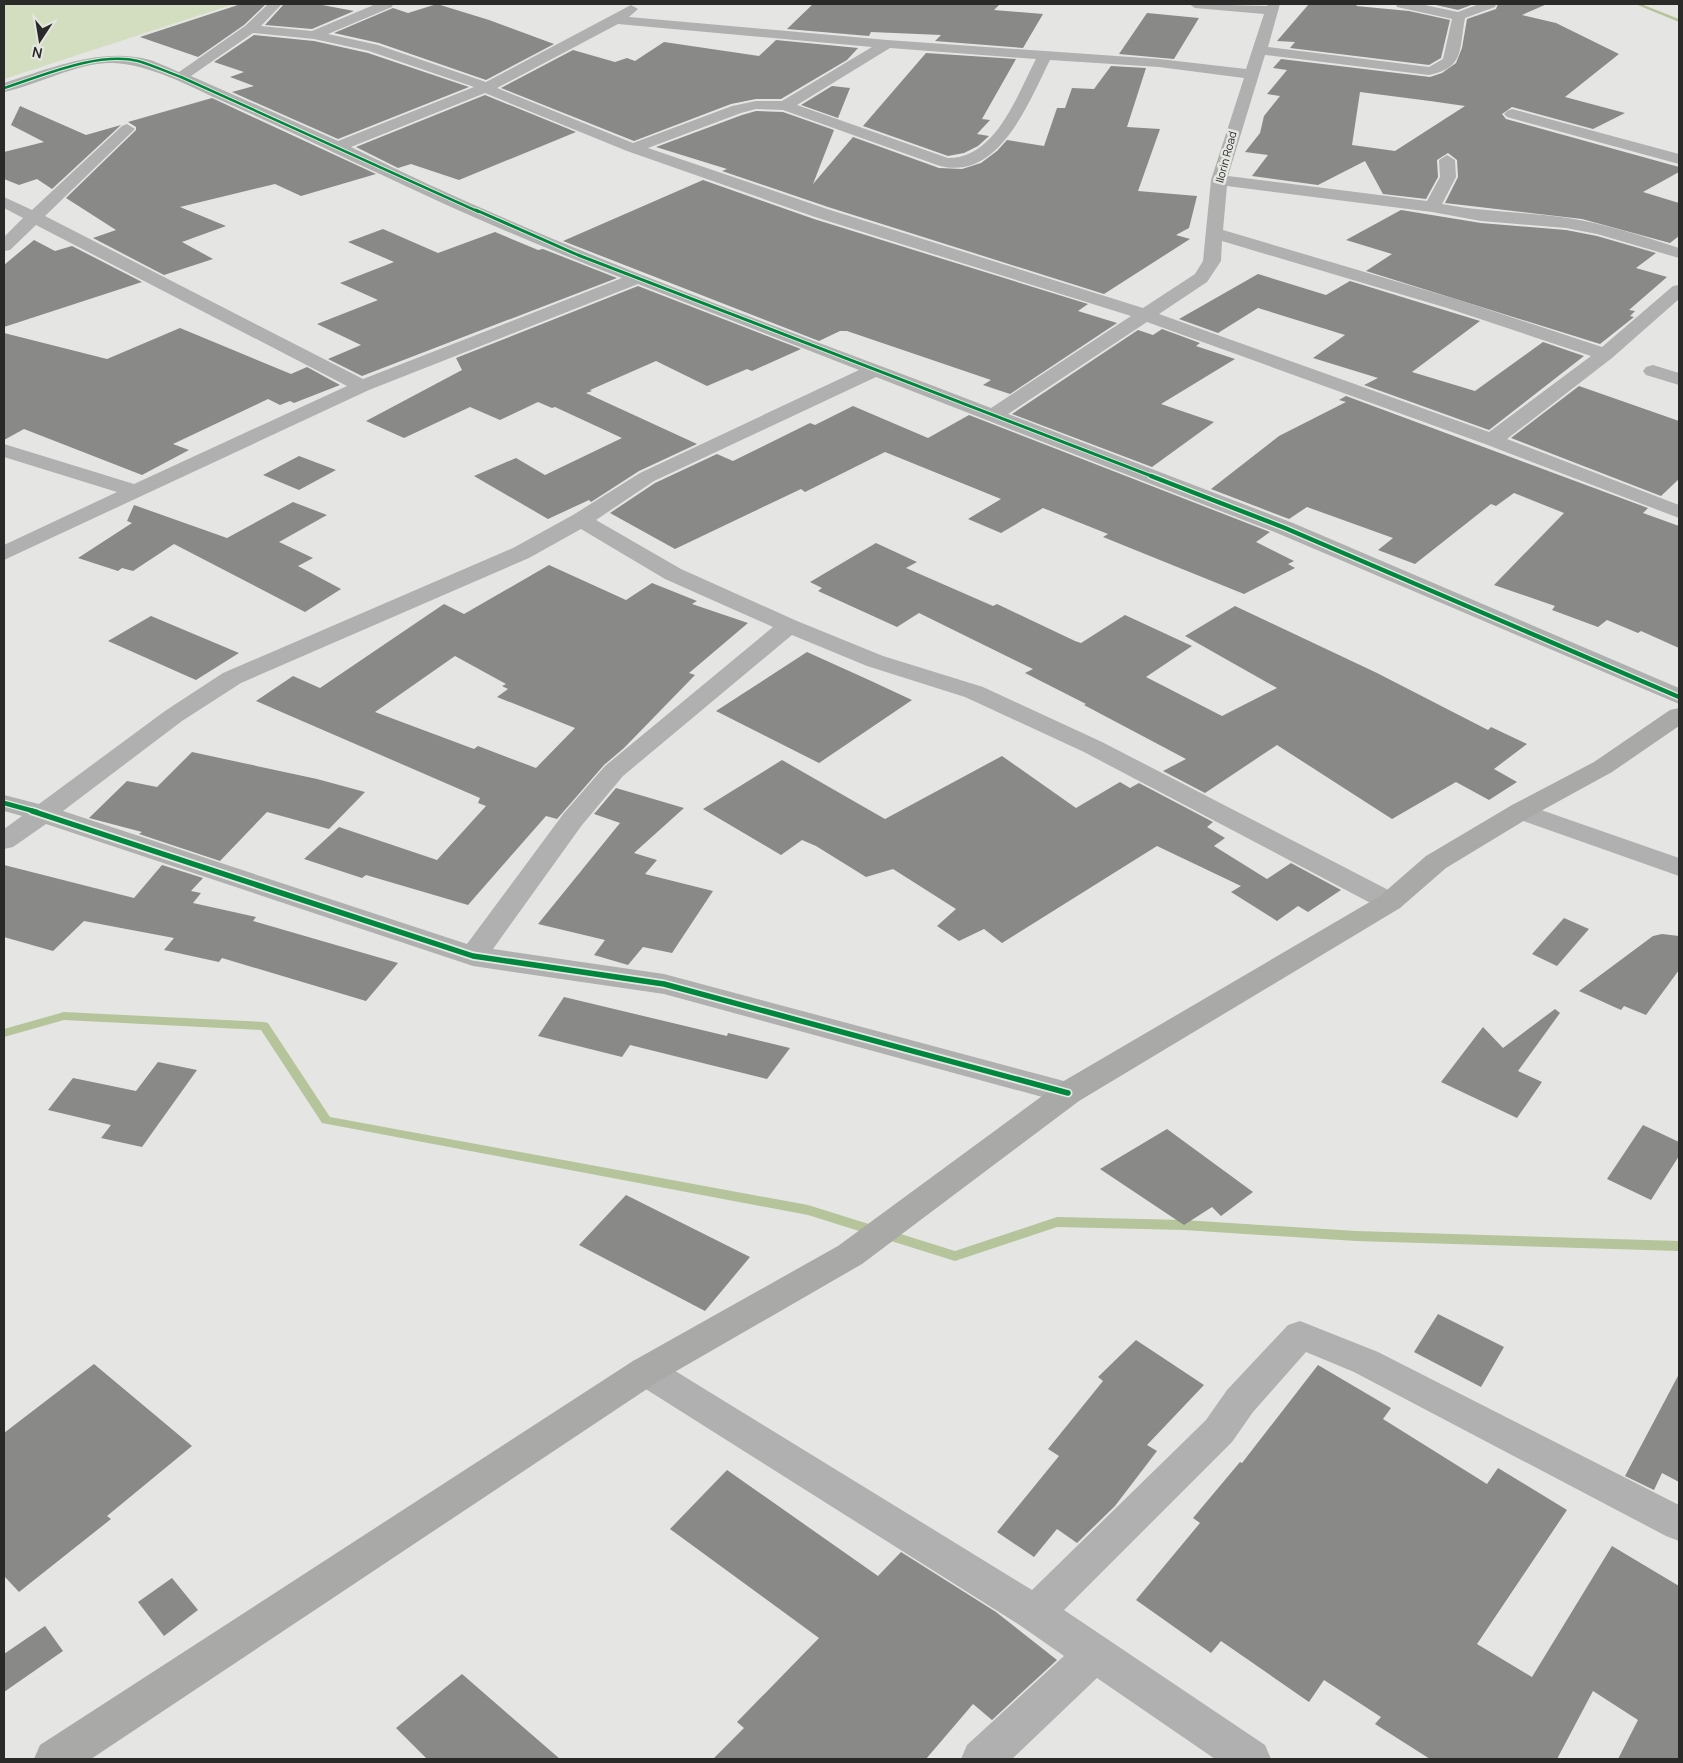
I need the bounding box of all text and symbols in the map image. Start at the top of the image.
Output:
north arrow [15,15,65,65]
text: N [30,43,44,64]
street label: Ilorin Road [1211,129,1240,184]

